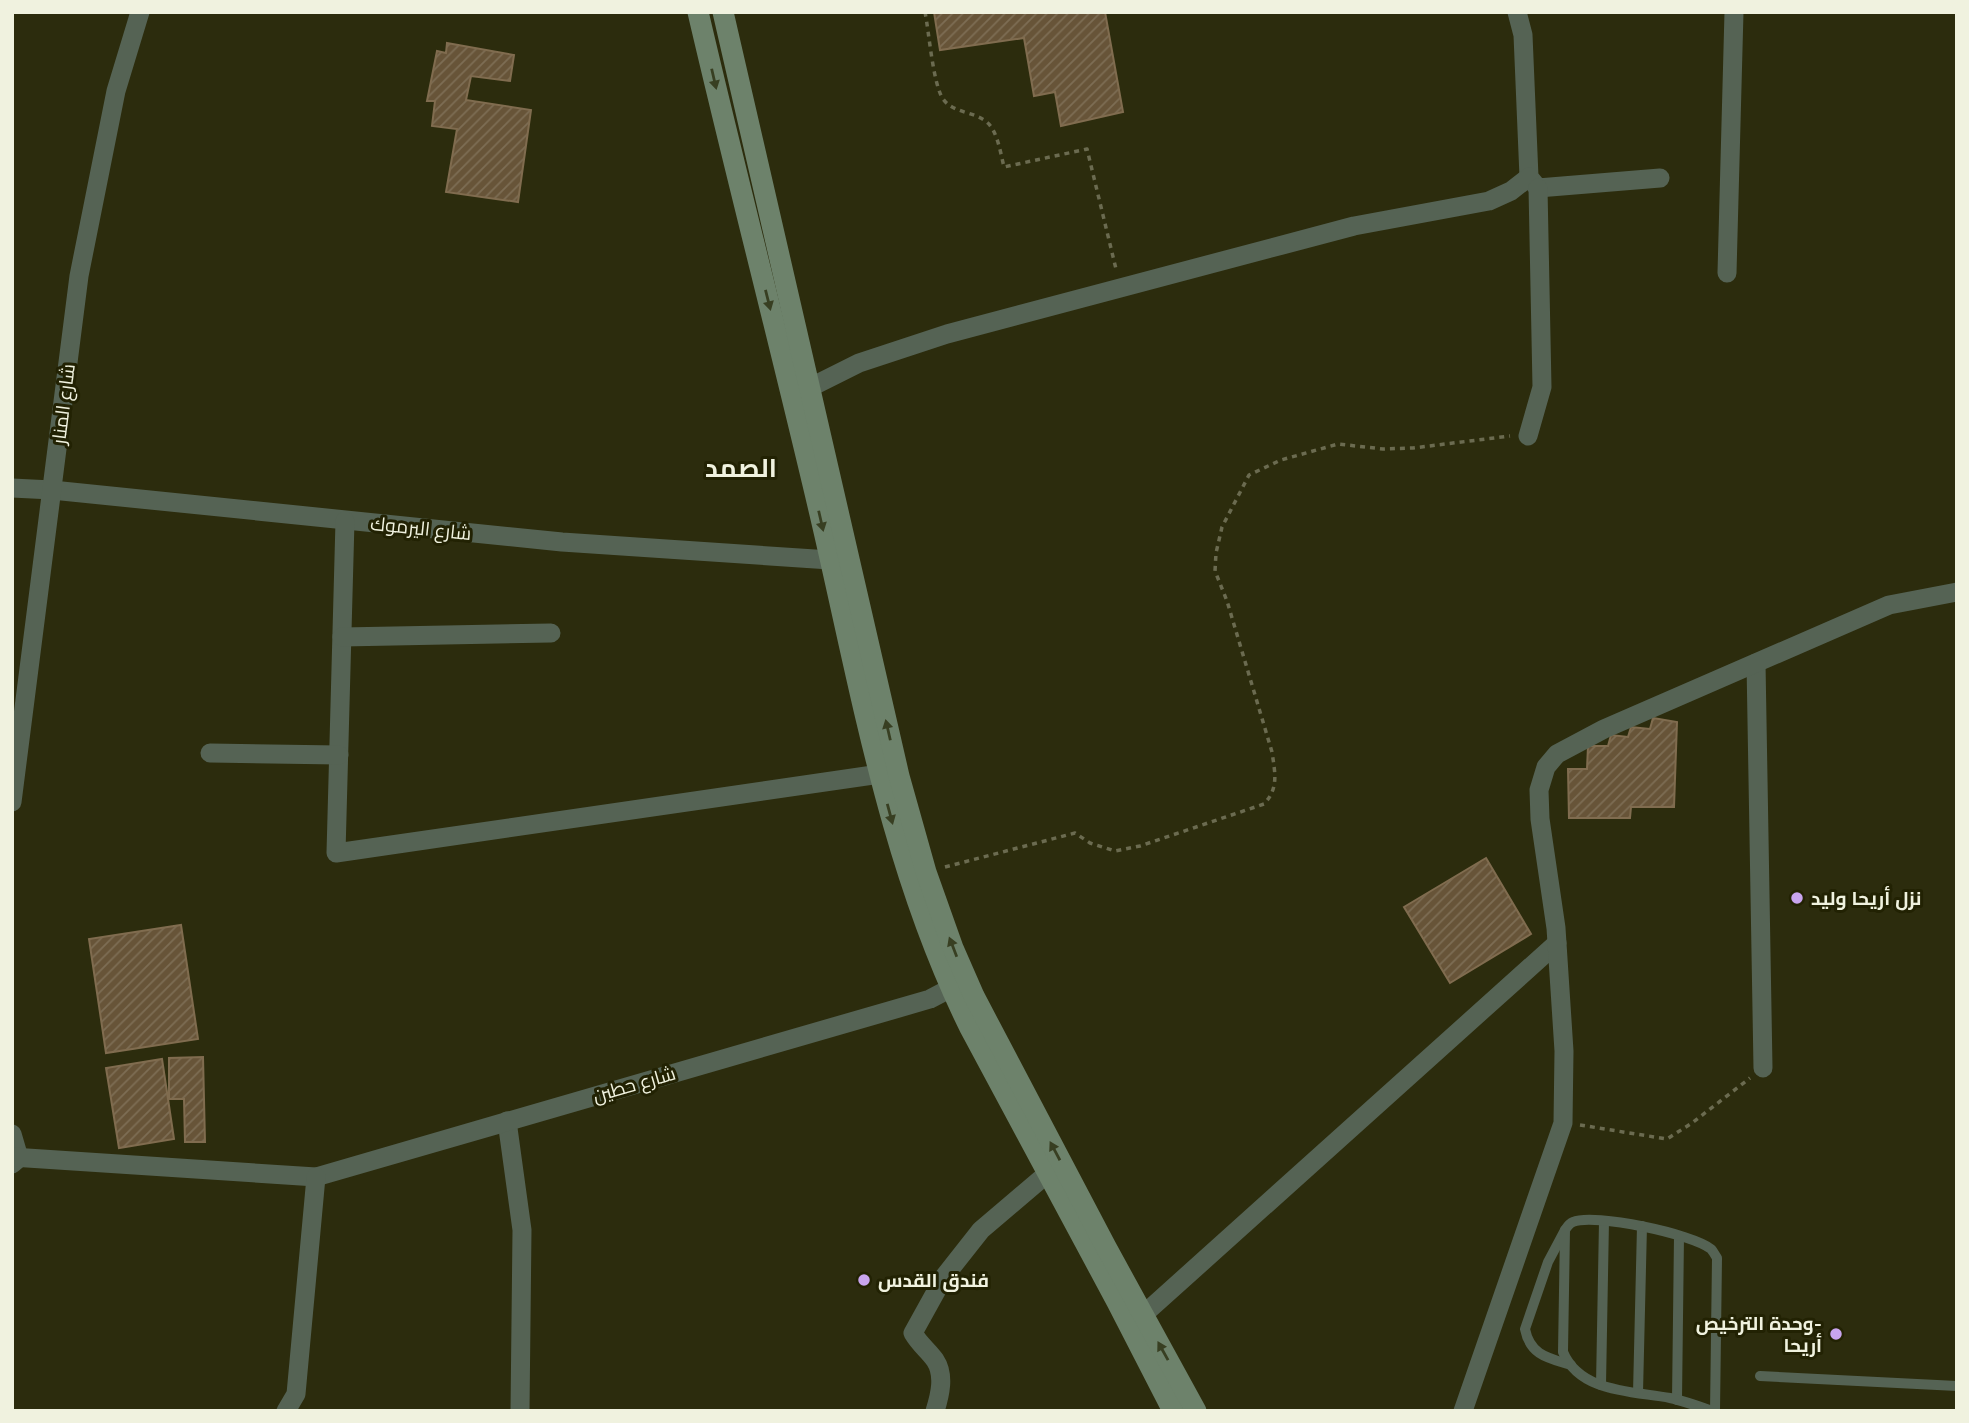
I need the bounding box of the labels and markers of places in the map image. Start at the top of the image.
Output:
place label: نزل أريحا وليد [1811,885,1921,912]
marker: نزل أريحا وليد [1789,890,1805,906]
place label: فندق القدس [878,1268,989,1294]
marker: فندق القدس [856,1272,872,1288]
place label: وحدة الترخيص- أريحا [1696,1311,1822,1359]
marker: وحدة الترخيص- أريحا [1828,1326,1844,1342]

